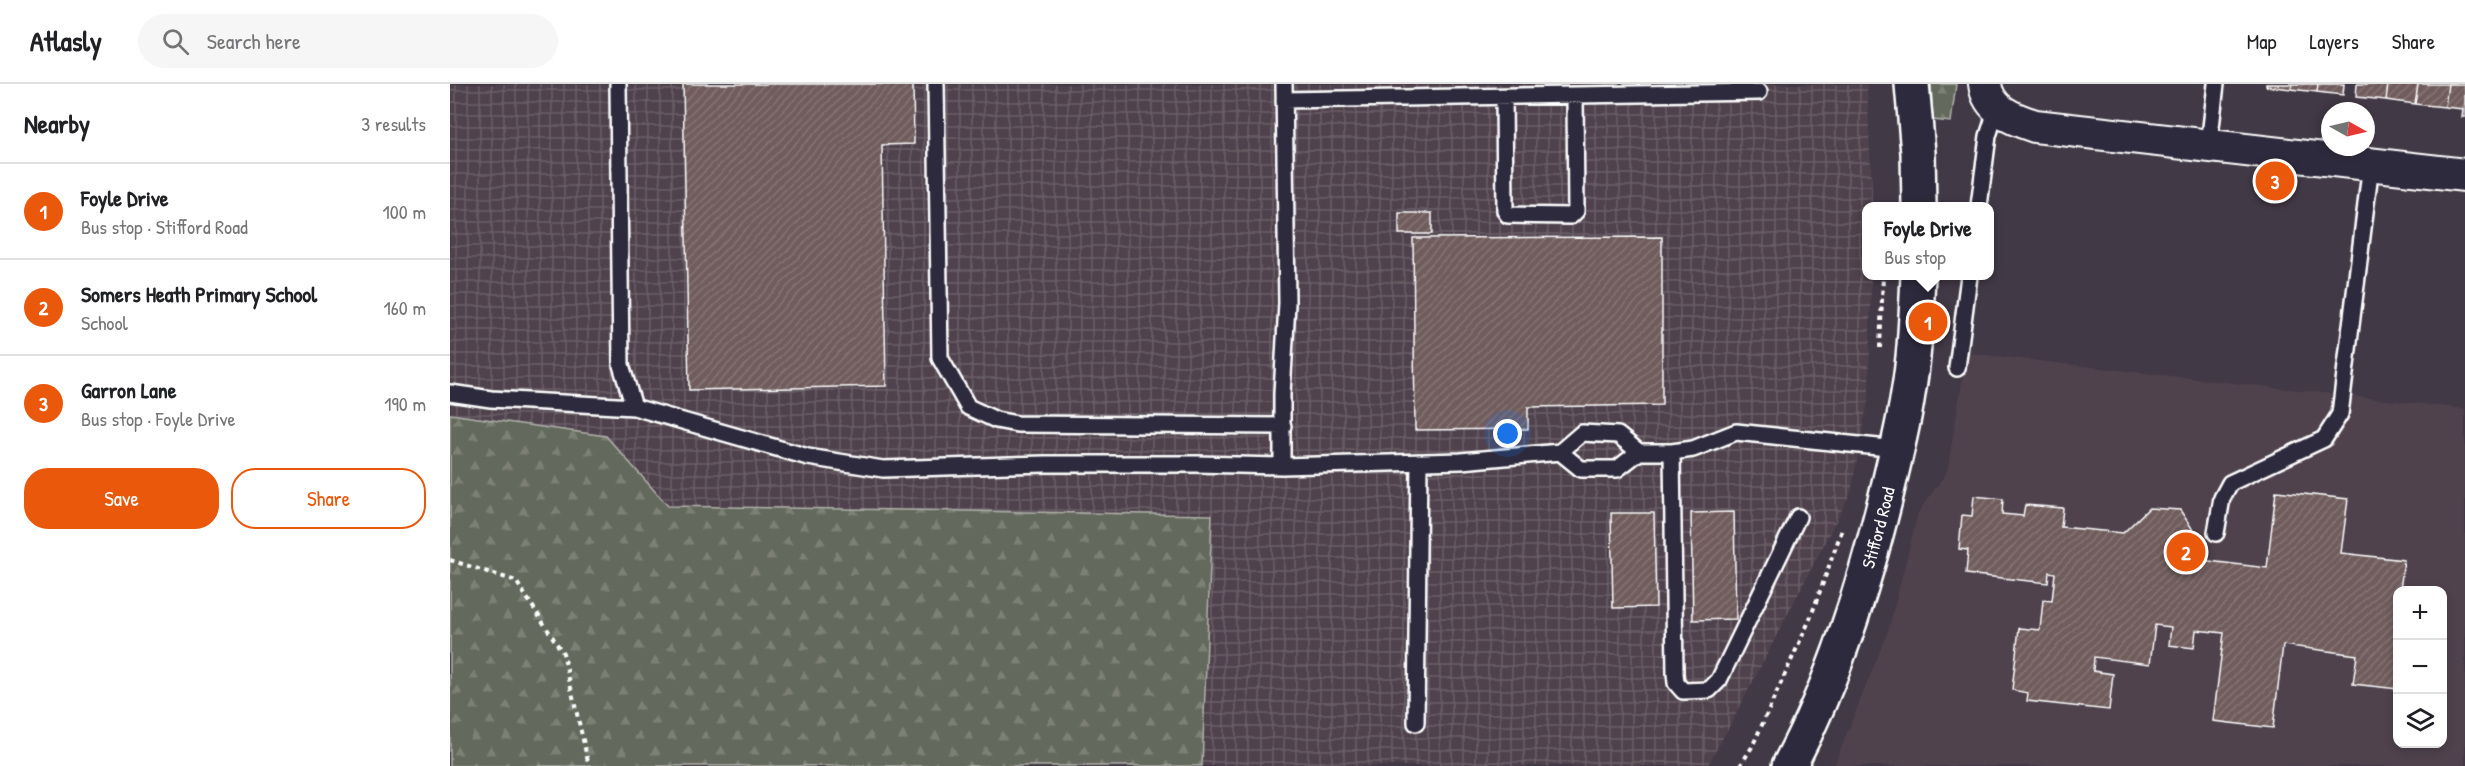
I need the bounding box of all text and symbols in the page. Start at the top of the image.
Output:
search box [138,14,558,68]
text: Atlasly [30,22,102,60]
icon: search [159,25,192,58]
text: Search here [207,26,301,56]
text: Map [2247,27,2276,56]
text: Layers [2309,27,2359,56]
text: Share [2392,27,2435,56]
north arrow [2321,102,2375,156]
text: Nearby [24,106,90,141]
text: 3 results [361,110,426,137]
pin: 3 [2256,158,2294,204]
text: Foyle Drive [81,183,169,213]
text: 1 [40,198,47,225]
text: 100 m [383,198,426,225]
popup [1862,202,1994,280]
text: Bus stop · Stifford Road [81,213,248,240]
text: Foyle Drive [1884,213,1972,243]
text: Bus stop [1884,243,1946,270]
text: Somers Heath Primary School [81,279,317,309]
text: 2 [39,294,48,321]
text: 160 m [384,294,426,321]
pin: 1 [1908,300,1948,344]
text: School [81,309,128,336]
text: Garron Lane [81,375,177,405]
text: 3 [39,390,48,417]
text: 190 m [384,390,426,417]
text: Bus stop · Foyle Drive [81,405,235,432]
your location [1493,419,1522,448]
button: Save [24,468,219,529]
button: Share [231,468,426,529]
street label: Stifford Road [1855,485,1900,571]
pin: 2 [2166,530,2206,574]
map controls [2393,586,2447,748]
button: + [2393,586,2447,640]
button: − [2393,640,2447,694]
button: layers [2393,694,2447,748]

